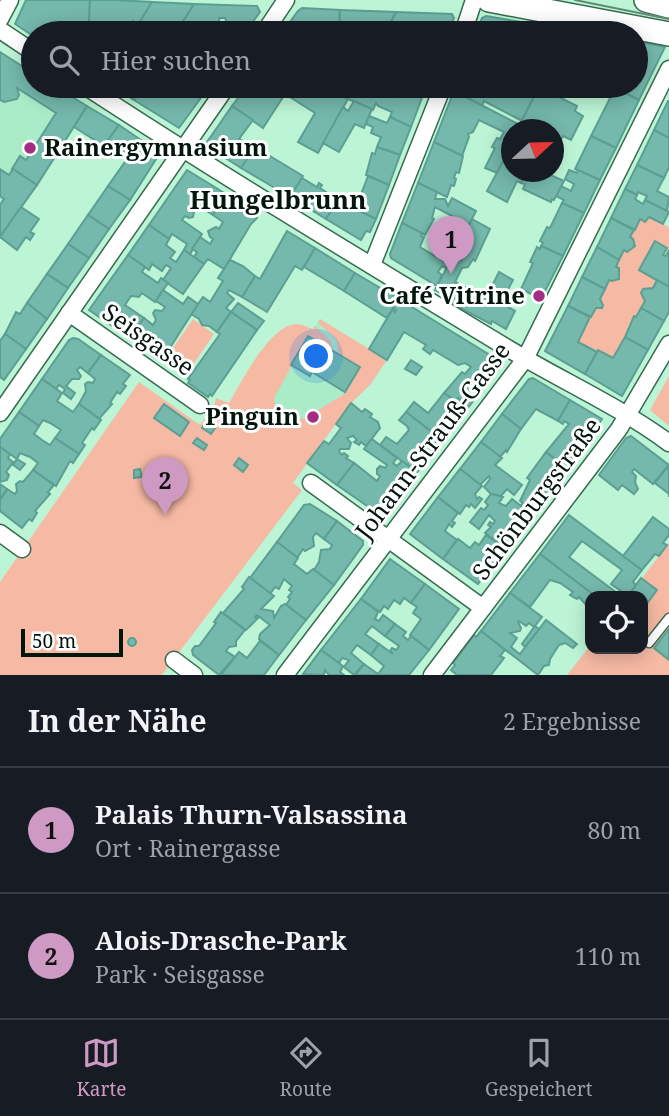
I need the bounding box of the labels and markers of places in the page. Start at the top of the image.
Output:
place label: Rainergymnasium [44,130,268,163]
marker: Rainergymnasium [22,140,38,156]
pin: 1 [428,216,474,274]
place label: Café Vitrine [379,278,525,311]
marker: Café Vitrine [531,288,547,304]
place label: Pinguin [205,399,299,432]
marker: Pinguin [305,409,321,425]
pin: 2 [142,457,188,515]

